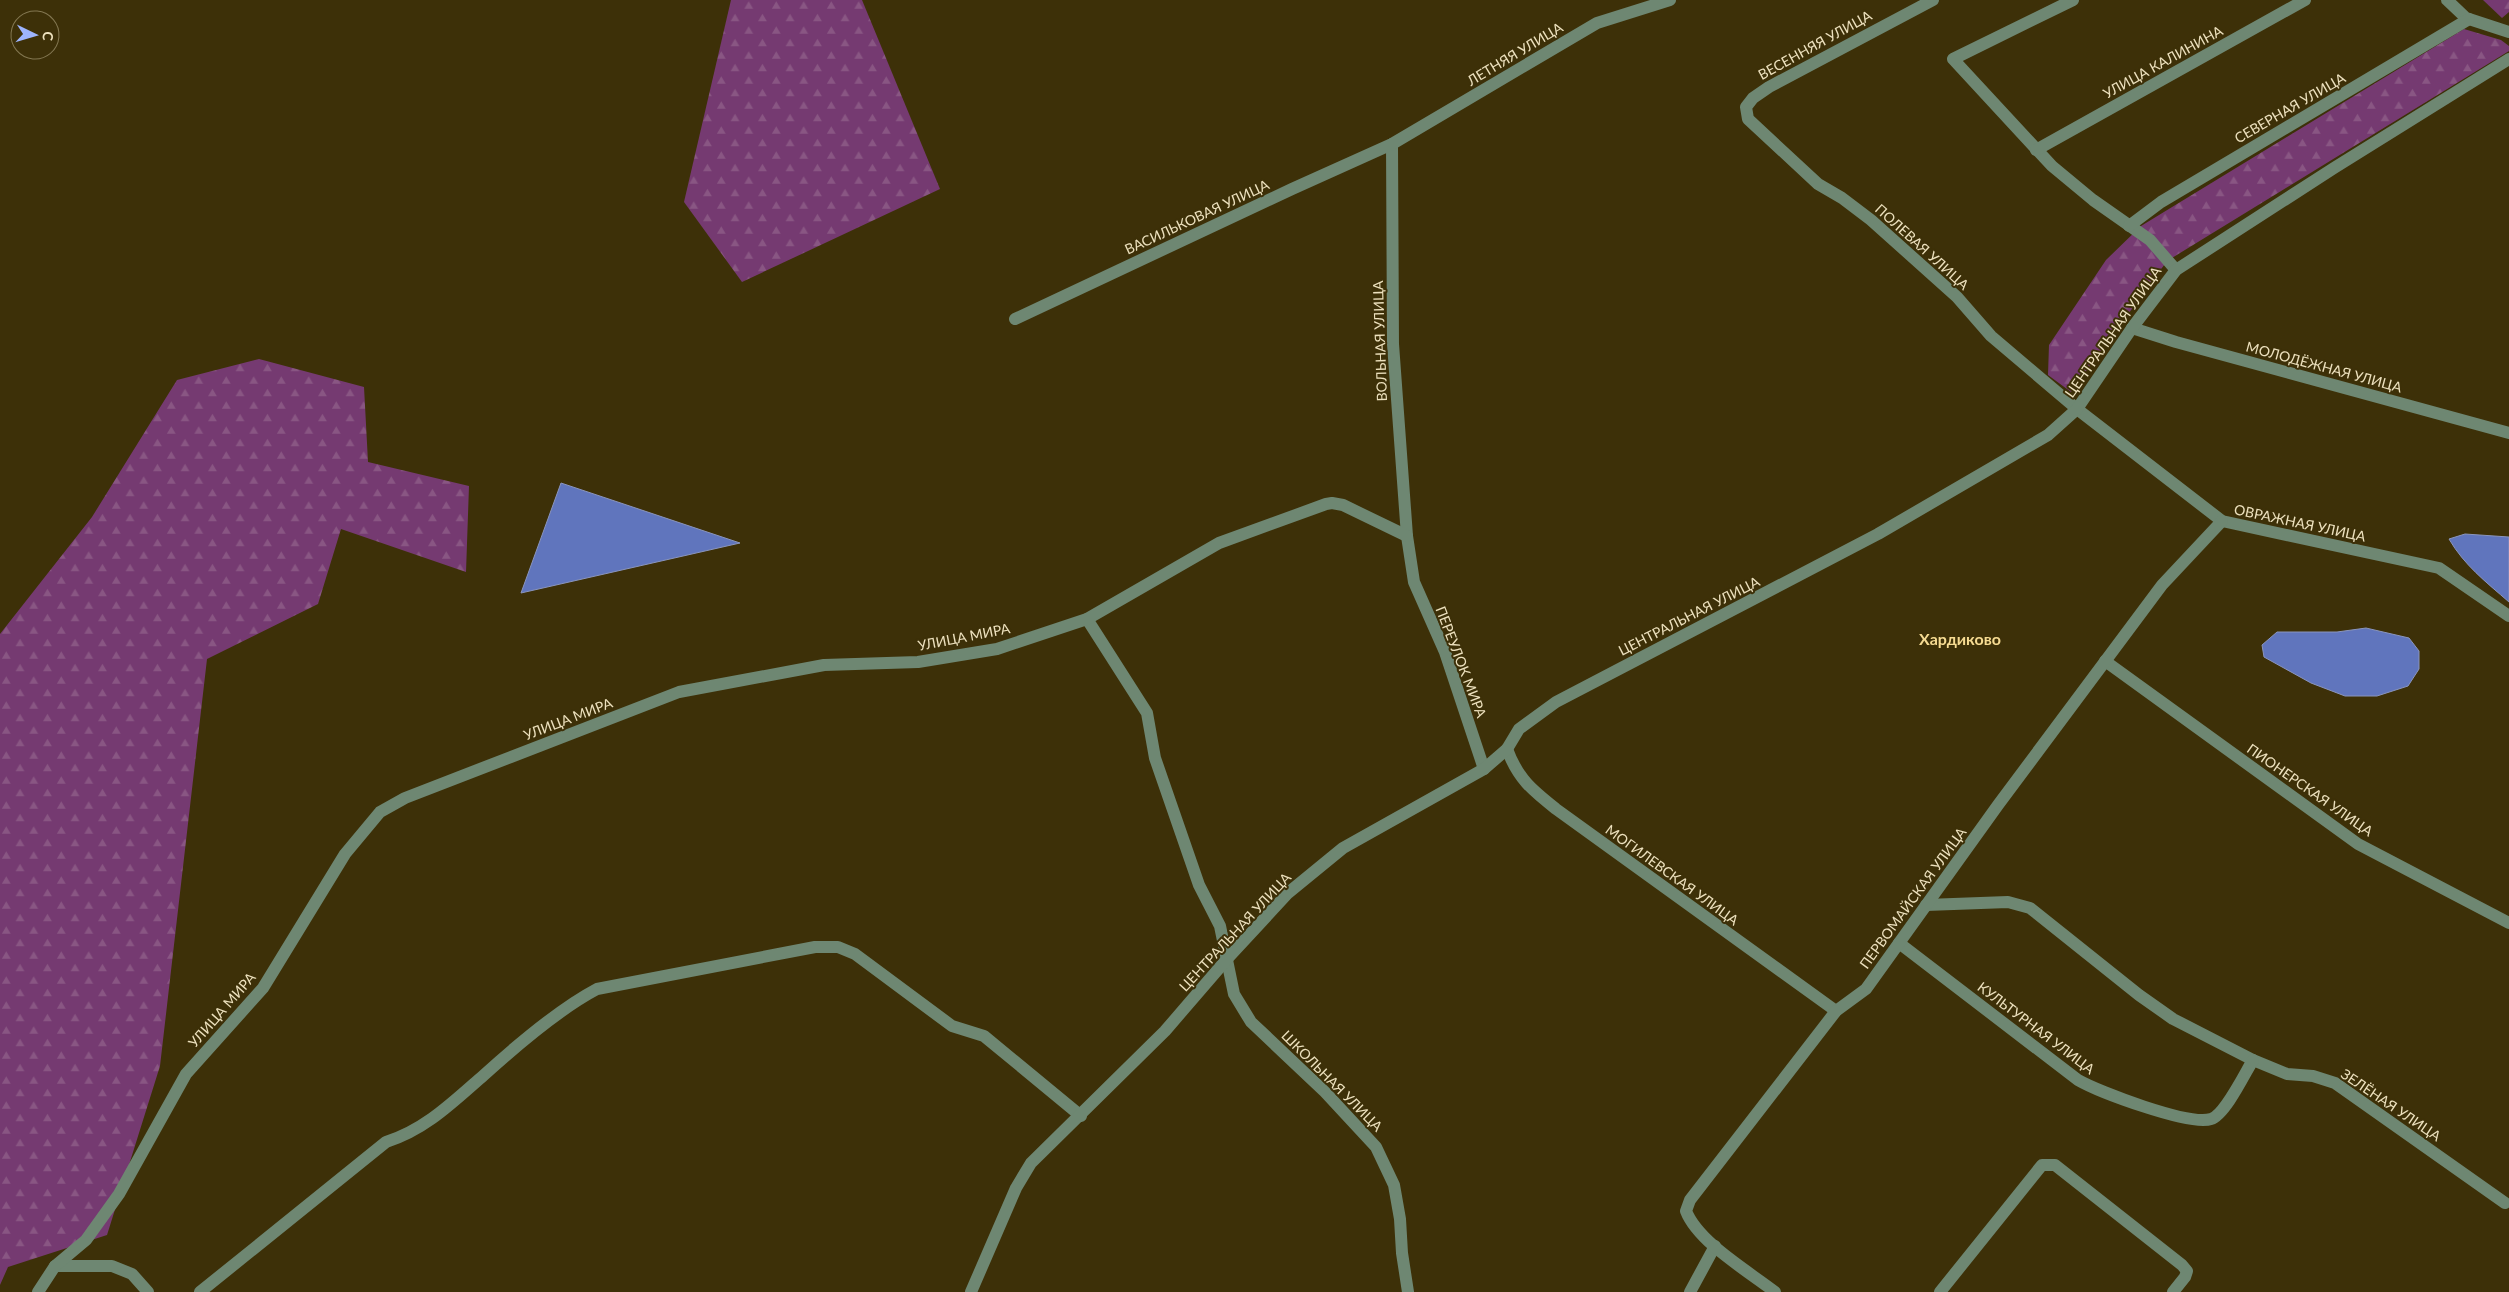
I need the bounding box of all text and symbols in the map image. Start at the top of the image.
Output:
street label: ВЕСЕННЯЯ УЛИЦА [1755,6,1875,83]
north arrow [10,10,60,60]
street label: ЛЕТНЯЯ УЛИЦА [1463,18,1566,89]
street label: УЛИЦА КАЛИНИНА [2100,21,2226,102]
text: С [40,31,57,42]
street label: СЕВЕРНАЯ УЛИЦА [2231,69,2349,146]
street label: ВАСИЛЬКОВАЯ УЛИЦА [1122,175,1272,258]
street label: ПОЛЕВАЯ УЛИЦА [1872,200,1973,293]
street label: ЦЕНТРАЛЬНАЯ УЛИЦА [2061,262,2165,401]
street label: ВОЛЬНАЯ УЛИЦА [1369,280,1390,402]
street label: МОЛОДЁЖНАЯ УЛИЦА [2244,338,2404,396]
street label: ОВРАЖНАЯ УЛИЦА [2233,500,2368,545]
street label: ЦЕНТРАЛЬНАЯ УЛИЦА [1615,572,1763,659]
street label: ПЕРЕУЛОК МИРА [1432,604,1491,720]
street label: УЛИЦА МИРА [916,619,1012,654]
district label: Хардиково [1919,629,2001,648]
street label: УЛИЦА МИРА [521,694,615,743]
street label: ПИОНЕРСКАЯ УЛИЦА [2244,740,2377,840]
street label: МОГИЛЕВСКАЯ УЛИЦА [1603,821,1742,929]
street label: ПЕРВОМАЙСКАЯ УЛИЦА [1856,823,1970,972]
street label: ЦЕНТРАЛЬНАЯ УЛИЦА [1175,868,1294,995]
street label: УЛИЦА МИРА [184,968,259,1051]
street label: КУЛЬТУРНАЯ УЛИЦА [1974,978,2099,1078]
street label: ШКОЛЬНАЯ УЛИЦА [1278,1027,1387,1135]
street label: ЗЕЛЁНАЯ УЛИЦА [2338,1065,2445,1145]

